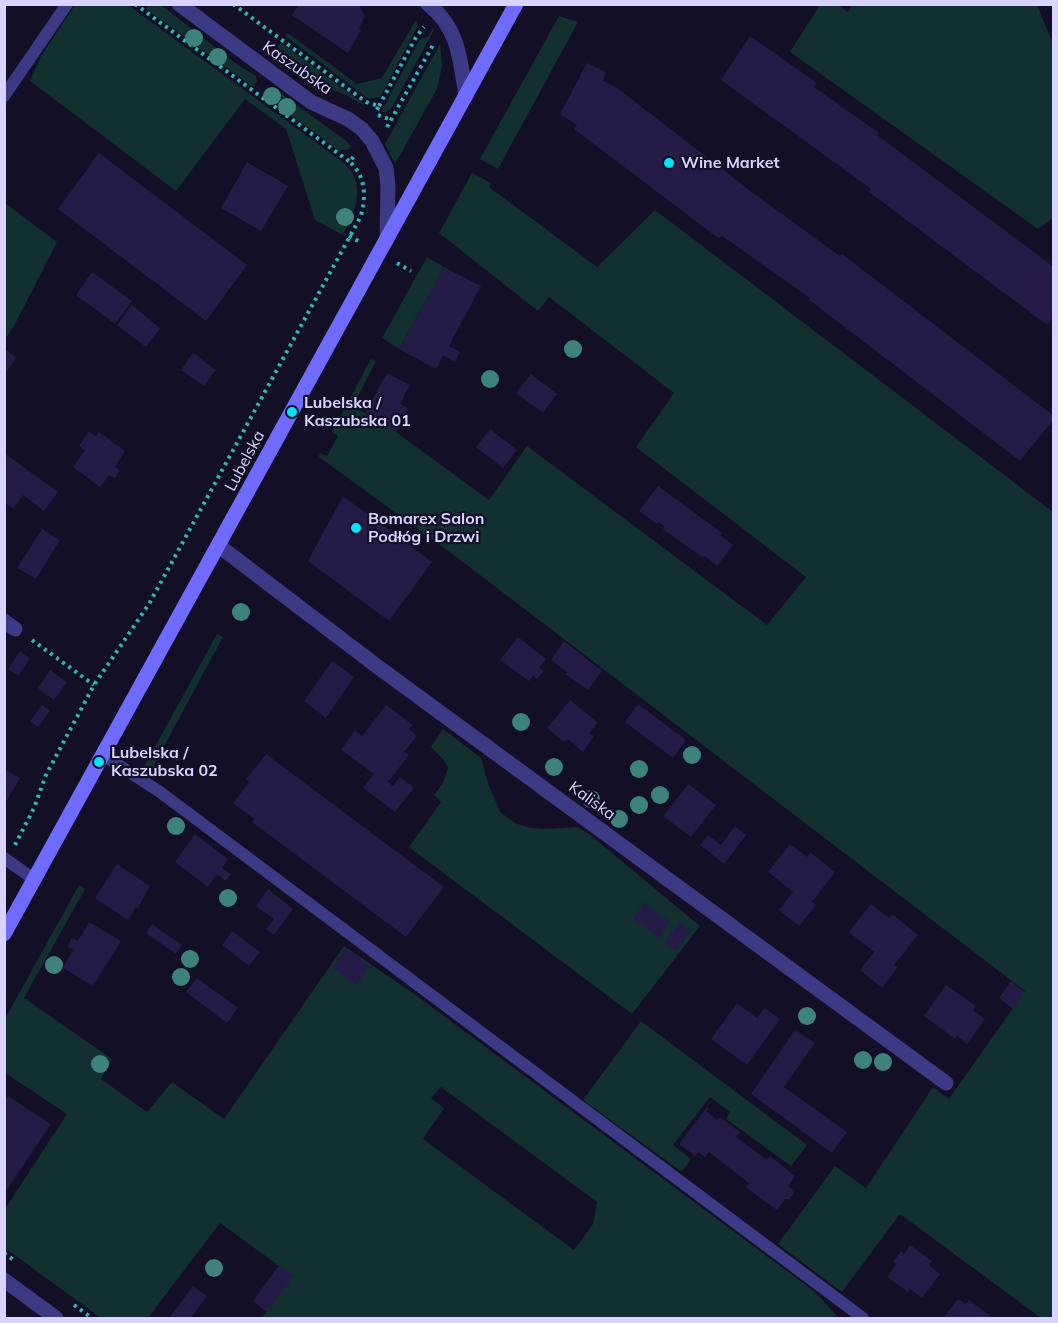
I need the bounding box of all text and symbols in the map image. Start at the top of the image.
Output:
street label: Kaszubska [259,37,335,99]
place label: Wine Market [681,153,780,173]
marker: Wine Market [662,156,676,170]
place label: Lubelska / Kaszubska 01 [304,393,411,431]
marker: Lubelska / Kaszubska 01 [285,405,299,419]
street label: Lubelska [221,428,269,494]
place label: Bomarex Salon Podłóg i Drzwi [368,509,484,547]
marker: Bomarex Salon Podłóg i Drzwi [349,521,363,535]
place label: Lubelska / Kaszubska 02 [111,743,218,781]
marker: Lubelska / Kaszubska 02 [92,755,106,769]
street label: Kaliska [565,778,619,824]

